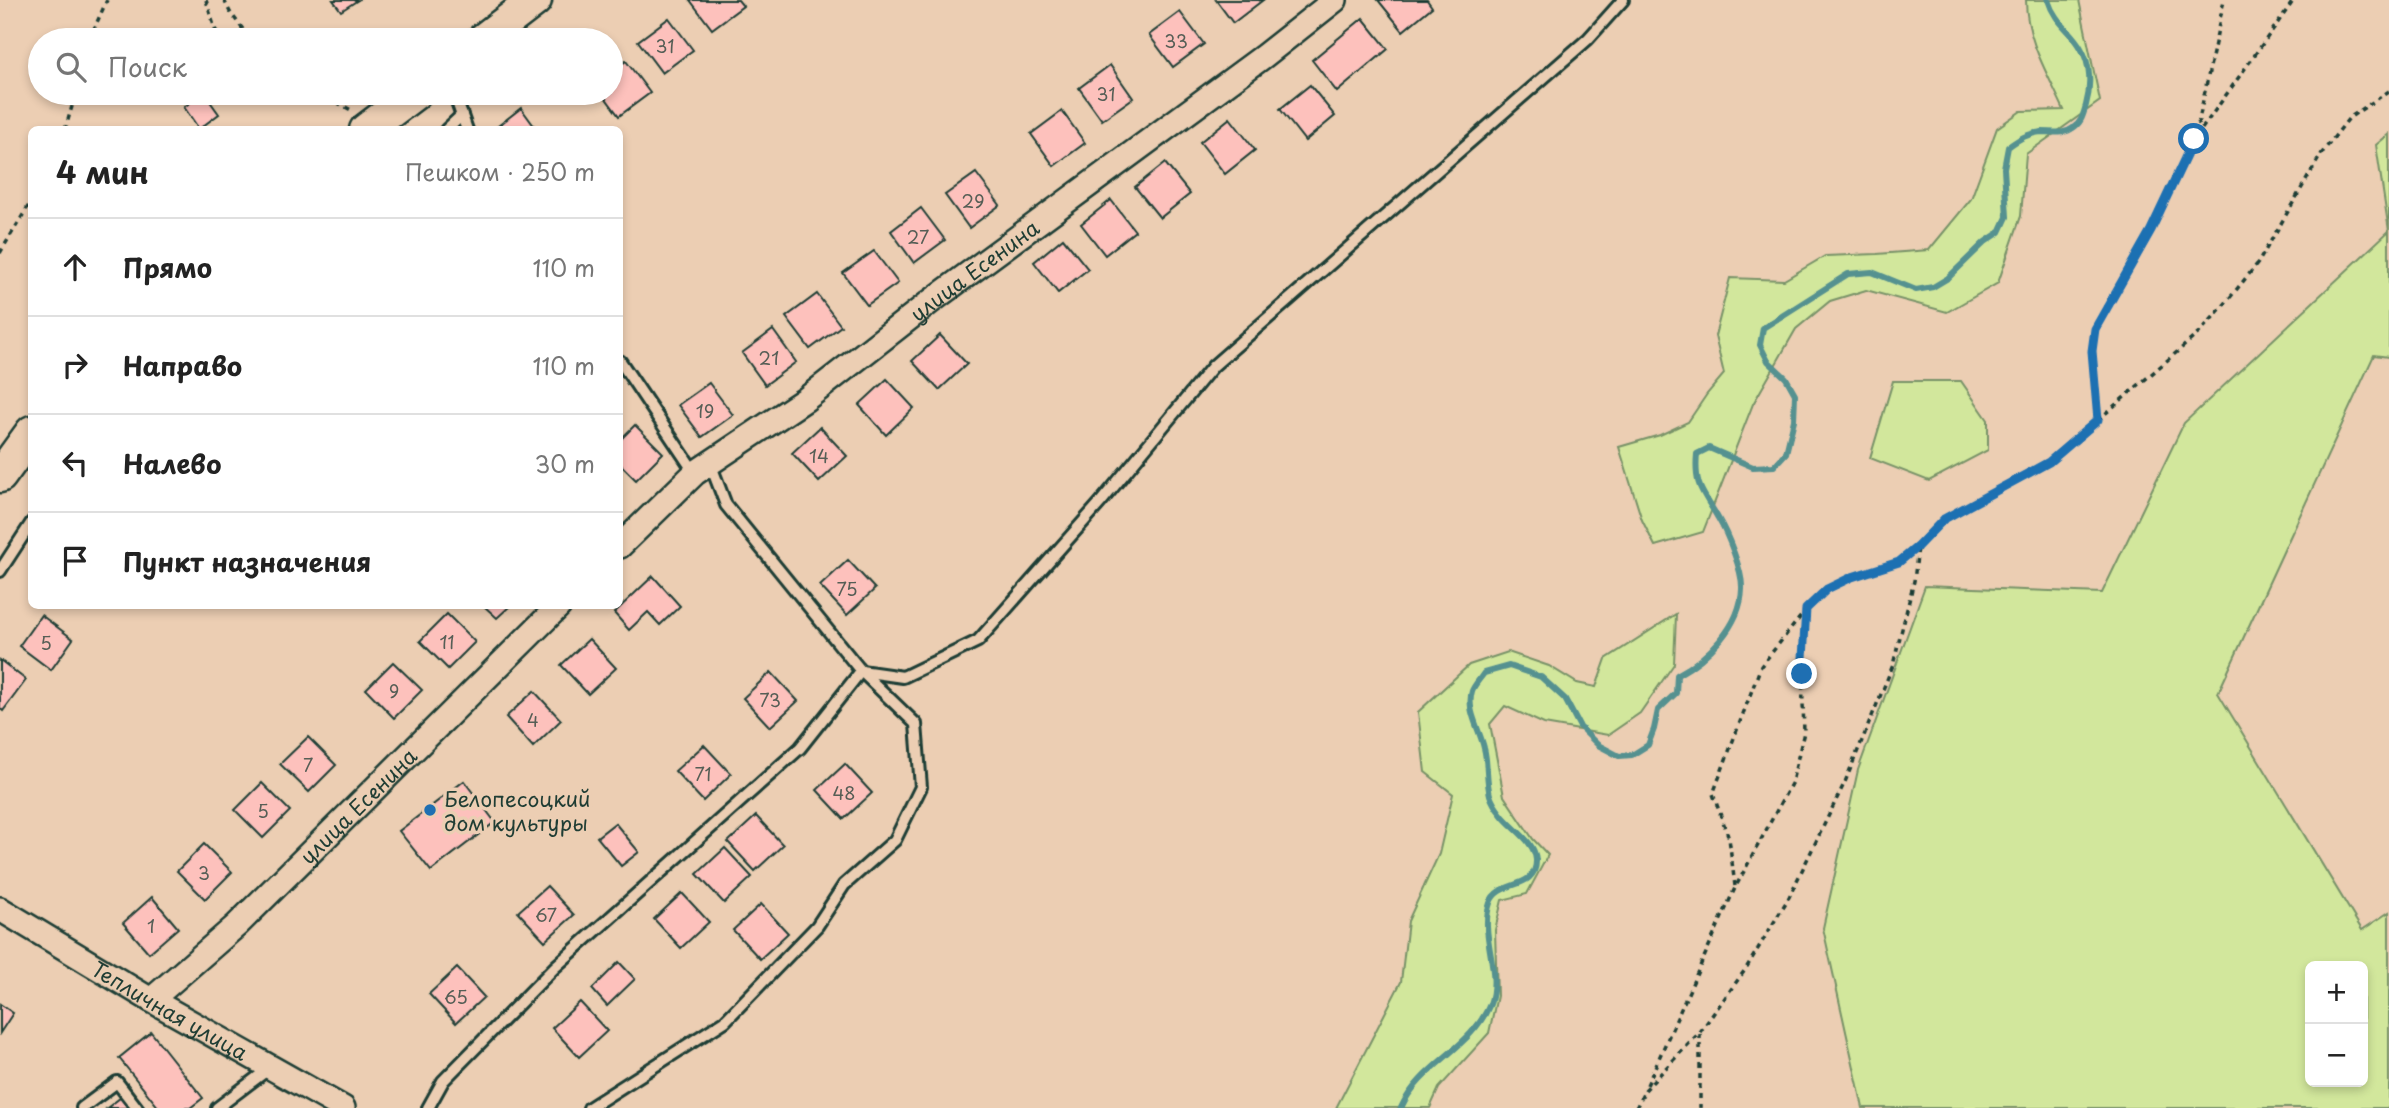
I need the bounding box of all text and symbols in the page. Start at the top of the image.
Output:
house number: 33 [1164,27,1188,54]
search box [28,28,623,105]
house number: 31 [656,32,674,59]
text: Поиск [108,47,187,86]
icon: search [52,48,90,86]
house number: 31 [1097,80,1115,107]
route start [2178,123,2209,154]
text: 4 мин [56,149,149,194]
text: Пешком · 250 m [405,154,595,189]
house number: 29 [962,187,984,214]
street label: улица Есенина [902,211,1046,328]
house number: 27 [907,223,929,250]
icon: ahead [56,248,94,286]
text: Прямо [123,248,212,287]
text: 110 m [533,250,595,285]
house number: 21 [759,344,779,371]
icon: right [56,346,94,384]
text: Направо [123,346,242,385]
text: 110 m [533,348,595,383]
house number: 19 [696,397,714,424]
house number: 14 [809,442,829,469]
icon: left [56,444,94,482]
text: Налево [123,444,221,483]
text: 30 m [534,446,595,481]
icon: arrive [56,542,94,580]
text: Пункт назначения [123,542,371,581]
house number: 75 [837,575,858,602]
house number: 11 [439,628,455,655]
house number: 5 [40,629,52,656]
route end [1786,658,1817,689]
house number: 9 [389,677,399,704]
house number: 73 [759,686,781,713]
house number: 4 [527,706,539,733]
street label: улица Есенина [292,739,424,871]
house number: 7 [303,751,313,778]
house number: 71 [695,760,711,787]
house number: 48 [832,779,856,806]
place label: Белопесоцкий дом культуры [444,782,590,838]
house number: 5 [257,797,269,824]
marker: Белопесоцкий дом культуры [422,802,438,818]
house number: 3 [198,859,210,886]
house number: 67 [535,901,557,928]
house number: 1 [147,912,155,939]
street label: Тепличная улица [86,952,255,1068]
map controls [2305,961,2368,1087]
button: + [2305,961,2368,1024]
house number: 65 [444,983,468,1010]
button: − [2305,1024,2368,1087]

